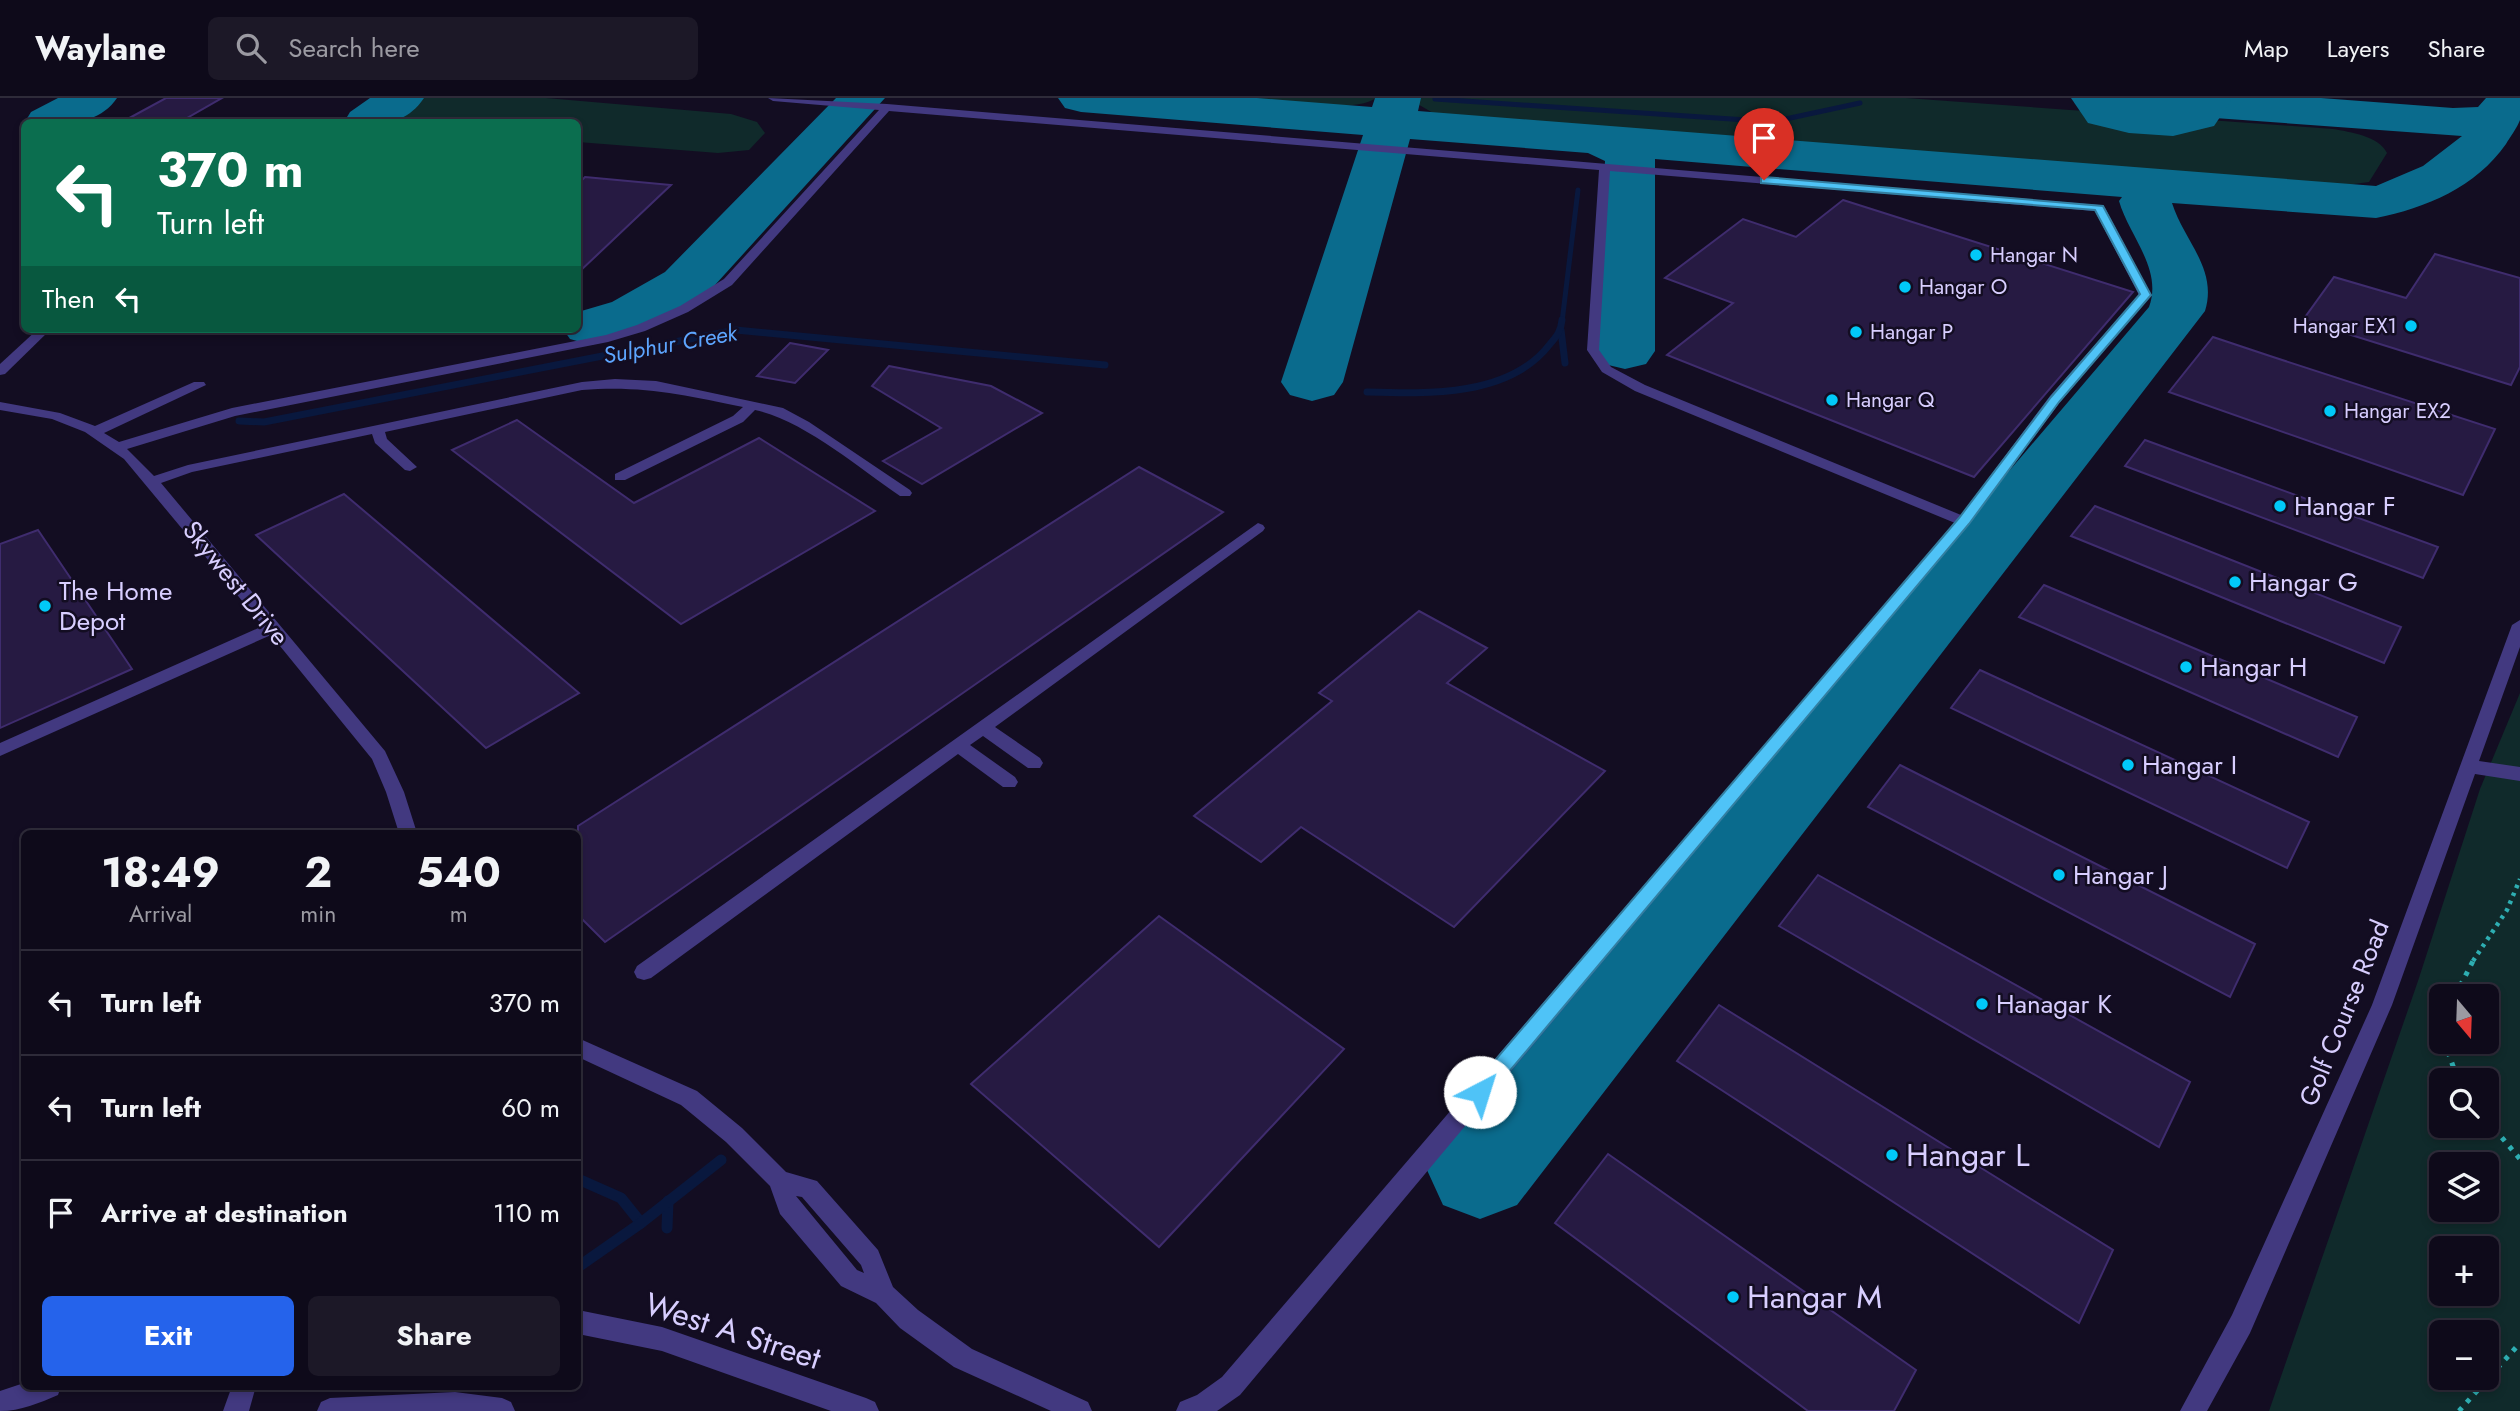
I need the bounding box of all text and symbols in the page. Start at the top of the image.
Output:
search box [208,17,698,80]
text: Waylane [35,25,166,72]
icon: search [232,29,270,67]
text: Search here [288,29,420,67]
text: Map [2244,31,2289,66]
text: Layers [2327,31,2389,66]
text: Share [2427,31,2485,66]
pin [1734,108,1794,180]
icon: arrive [1745,119,1783,157]
text: 370 m [157,135,304,205]
icon: left [42,147,133,238]
text: Turn left [157,200,264,246]
place label: Hangar N [1990,240,2078,270]
marker: Hangar N [1968,247,1984,263]
place label: Hangar O [1919,272,2007,302]
marker: Hangar O [1897,279,1913,295]
text: Then [42,280,95,318]
icon: left [109,280,147,318]
place label: Hangar EX1 [2293,311,2397,341]
water label: Sulphur Creek [600,315,741,372]
place label: Hangar P [1870,317,1953,347]
marker: Hangar EX1 [2403,318,2419,334]
marker: Hangar P [1848,324,1864,340]
place label: Hangar Q [1846,385,1935,415]
marker: Hangar Q [1824,392,1840,408]
place label: Hangar EX2 [2344,396,2451,426]
marker: Hangar EX2 [2322,403,2338,419]
place label: Hangar F [2294,487,2396,525]
marker: Hangar F [2272,498,2288,514]
street label: Skywest Drive [174,512,298,654]
place label: Hangar G [2249,563,2358,601]
place label: The Home Depot [59,572,172,640]
marker: Hangar G [2227,574,2243,590]
marker: The Home Depot [37,598,53,614]
place label: Hangar H [2200,648,2307,686]
marker: Hangar H [2178,659,2194,675]
place label: Hangar I [2142,746,2237,784]
marker: Hangar I [2120,757,2136,773]
text: 18:49 [101,842,220,903]
text: 2 [304,842,332,903]
text: 540 [417,842,501,903]
place label: Hangar J [2073,856,2168,894]
marker: Hangar J [2051,867,2067,883]
text: Arrival [129,897,192,931]
text: min [300,897,336,931]
text: m [450,897,468,931]
street label: Golf Course Road [2289,914,2399,1112]
icon: left [42,984,80,1022]
text: Turn left [101,984,201,1022]
text: 370 m [489,984,560,1022]
north arrow [2429,984,2499,1054]
map controls [2429,984,2499,1390]
place label: Hanagar K [1996,985,2112,1023]
marker: Hanagar K [1974,996,1990,1012]
position arrow [1443,1055,1517,1129]
button: search [2429,1068,2499,1138]
icon: left [42,1089,80,1127]
text: Turn left [101,1089,201,1127]
text: 60 m [501,1089,560,1127]
place label: Hangar L [1906,1132,2030,1178]
marker: Hangar L [1884,1147,1900,1163]
button: layers [2429,1152,2499,1222]
icon: arrive [42,1194,80,1232]
text: Arrive at destination [101,1194,348,1232]
text: 110 m [493,1194,560,1232]
button: + [2429,1236,2499,1306]
place label: Hangar M [1747,1274,1882,1320]
street label: West A Street [639,1281,827,1381]
marker: Hangar M [1725,1289,1741,1305]
button: Exit [42,1296,294,1376]
button: Share [308,1296,560,1376]
button: − [2429,1320,2499,1390]

